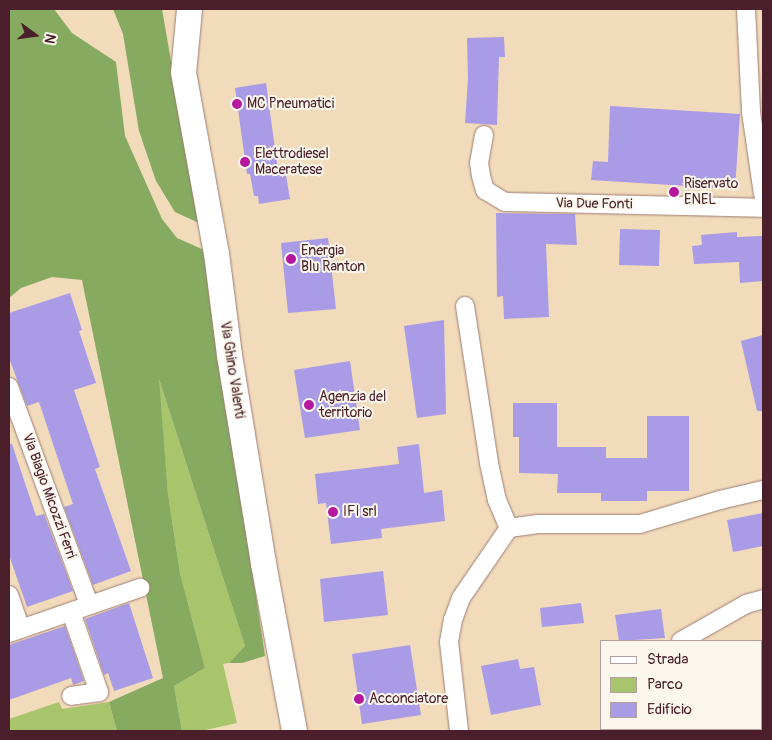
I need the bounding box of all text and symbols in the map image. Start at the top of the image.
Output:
north arrow [10,10,60,60]
text: N [41,32,59,45]
place label: MC Pneumatici [247,96,334,112]
marker: MC Pneumatici [231,98,243,110]
place label: Elettrodiesel Maceratese [255,146,329,178]
marker: Elettrodiesel Maceratese [239,156,251,168]
place label: Riservato ENEL [684,176,738,208]
marker: Riservato ENEL [668,186,680,198]
street label: Via Due Fonti [555,195,633,213]
place label: Energia Blu Ranton [301,243,365,276]
marker: Energia Blu Ranton [285,253,297,265]
street label: Via Ghino Valenti [216,320,248,420]
place label: Agenzia del territorio [319,389,386,422]
marker: Agenzia del territorio [303,399,315,411]
street label: Via Biagio Micozzi Ferri [19,431,79,561]
place label: IFI srl [343,504,377,520]
marker: IFI srl [327,506,339,518]
legend [600,640,762,730]
text: Strada [647,650,688,669]
text: Parco [647,675,683,694]
place label: Acconciatore [369,691,448,707]
marker: Acconciatore [353,693,365,705]
text: Edificio [647,700,692,719]

